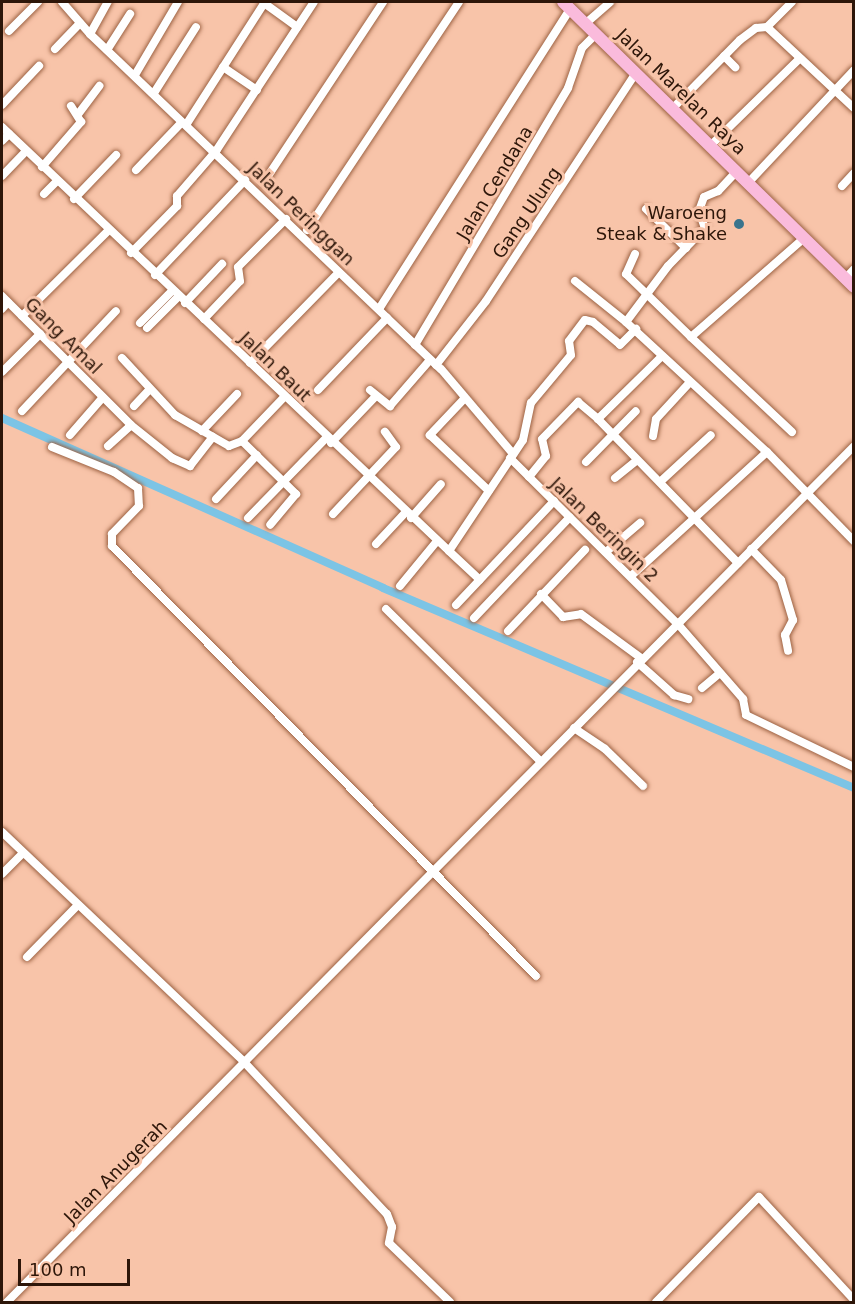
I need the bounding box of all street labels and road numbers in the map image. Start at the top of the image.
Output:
street label: Jalan Marelan Raya [612,24,750,160]
street label: Jalan Cendana [452,122,538,244]
street label: Jalan Peringgan [243,158,359,270]
street label: Gang Ulung [488,163,566,263]
street label: Gang Amal [20,293,106,379]
street label: Jalan Baut [235,328,315,406]
street label: Jalan Beringin 2 [546,473,662,587]
street label: Jalan Anugerah [60,1116,172,1228]

